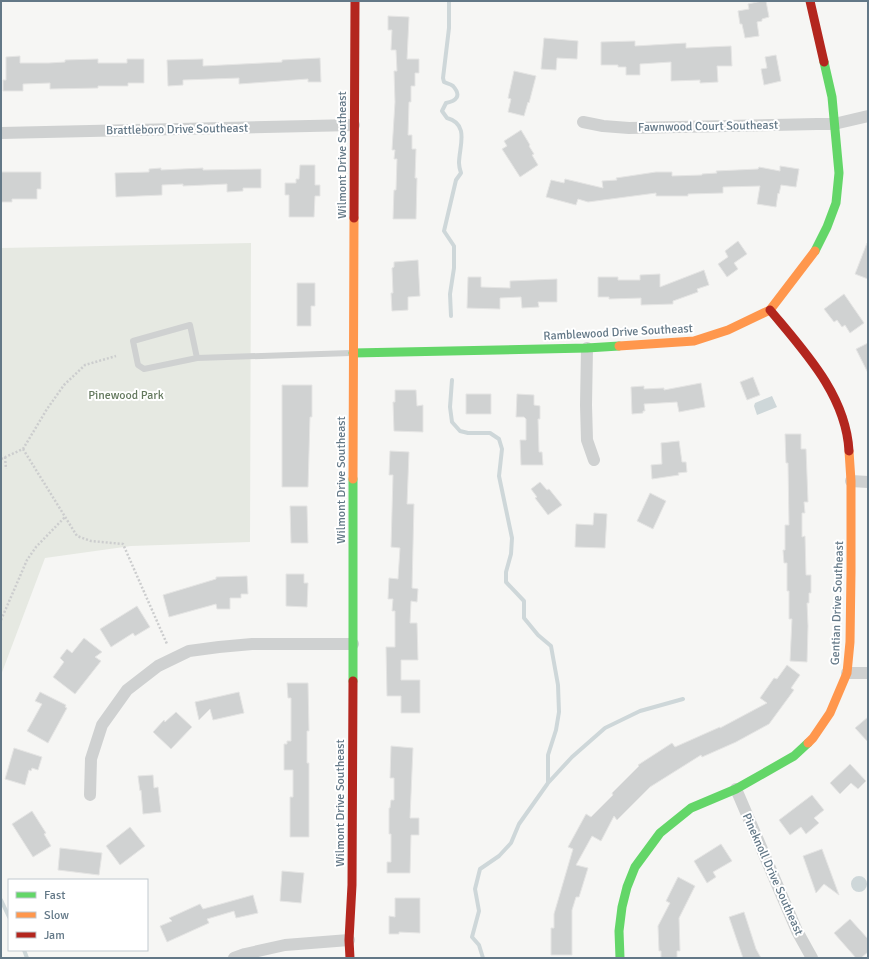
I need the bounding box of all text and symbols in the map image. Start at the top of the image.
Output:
street label: Wilmont Drive Southeast [335,91,350,219]
street label: Fawnwood Court Southeast [638,118,778,135]
street label: Brattleboro Drive Southeast [106,121,248,138]
street label: Ramblewood Drive Southeast [543,321,693,344]
park label: Pinewood Park [88,388,164,403]
street label: Wilmont Drive Southeast [334,416,349,544]
street label: Gentian Drive Southeast [828,541,847,665]
street label: Wilmont Drive Southeast [333,739,348,867]
street label: Pineknoll Drive Southeast [739,811,806,938]
legend [8,879,148,951]
text: Fast [44,888,65,903]
text: Slow [44,908,69,923]
text: Jam [44,928,65,943]

